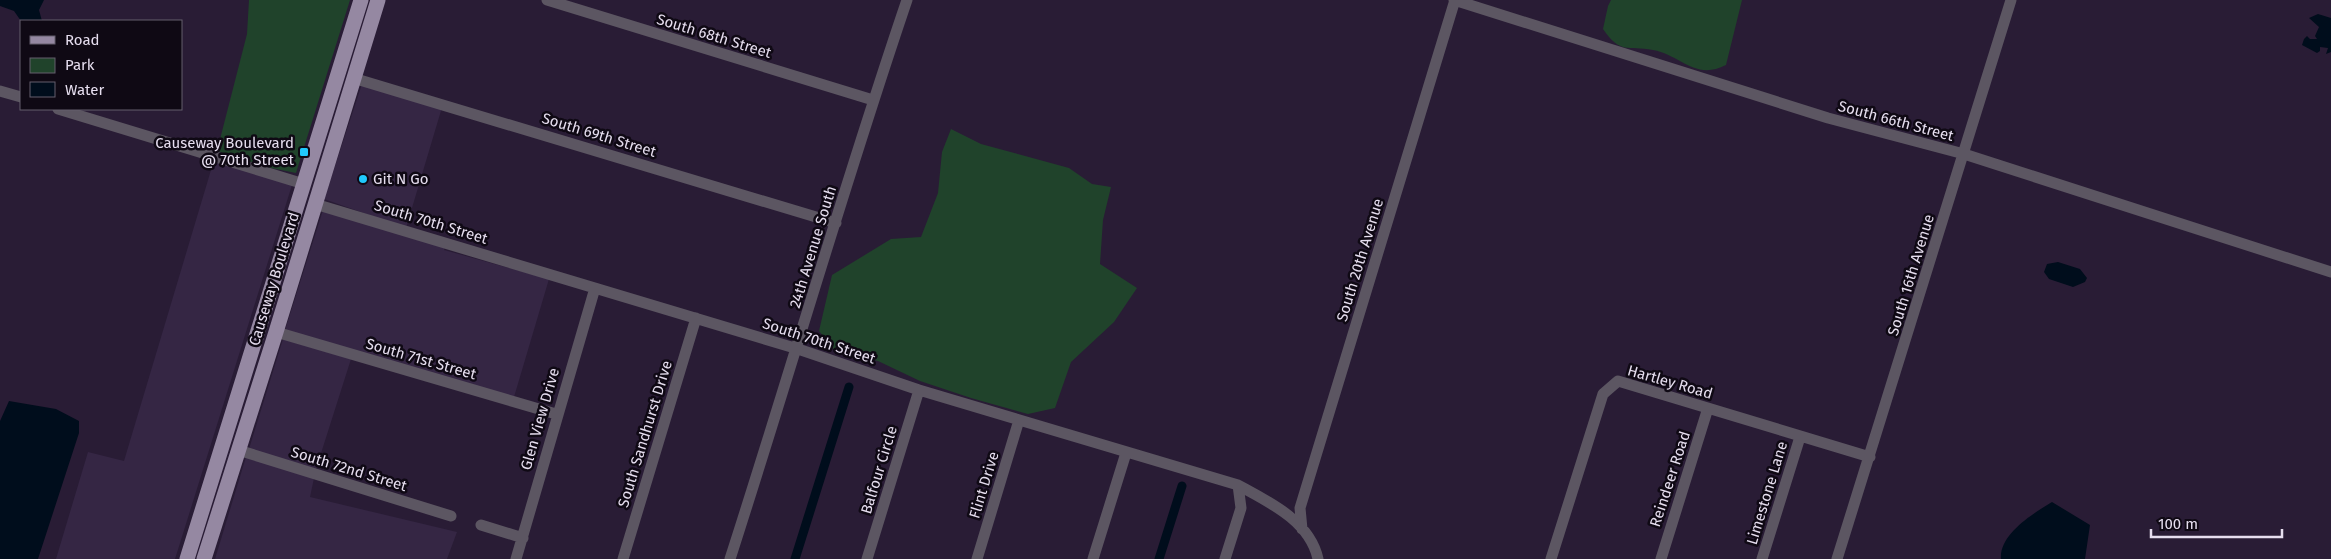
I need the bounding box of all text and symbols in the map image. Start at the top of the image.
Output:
street label: South 68th Street [654,10,774,62]
legend [20,20,182,110]
text: Road [65,31,100,49]
text: Park [65,56,95,74]
text: Water [65,81,104,99]
street label: South 66th Street [1836,97,1956,145]
street label: South 69th Street [540,109,659,161]
place label: Causeway Boulevard @ 70th Street [155,134,295,169]
marker: Causeway Boulevard @ 70th Street [298,146,310,158]
place label: Git N Go [373,170,429,188]
marker: Git N Go [357,173,369,185]
street label: 24th Avenue South [786,184,840,310]
street label: South 70th Street [372,196,490,248]
street label: South 20th Avenue [1333,196,1387,324]
street label: Causeway Boulevard [245,210,303,348]
street label: South 16th Avenue [1884,212,1938,338]
street label: South 70th Street [760,314,878,368]
street label: South 71st Street [364,335,479,383]
street label: South Sandhurst Drive [614,358,676,510]
street label: Hartley Road [1625,361,1715,403]
street label: Glen View Drive [517,366,563,472]
street label: Balfour Circle [857,424,901,516]
street label: Reindeer Road [1646,429,1694,529]
street label: Limestone Lane [1743,439,1791,547]
street label: South 72nd Street [289,443,410,495]
street label: Flint Drive [965,449,1003,521]
scale bar [2151,506,2282,538]
text: 100 m [2158,515,2198,533]

